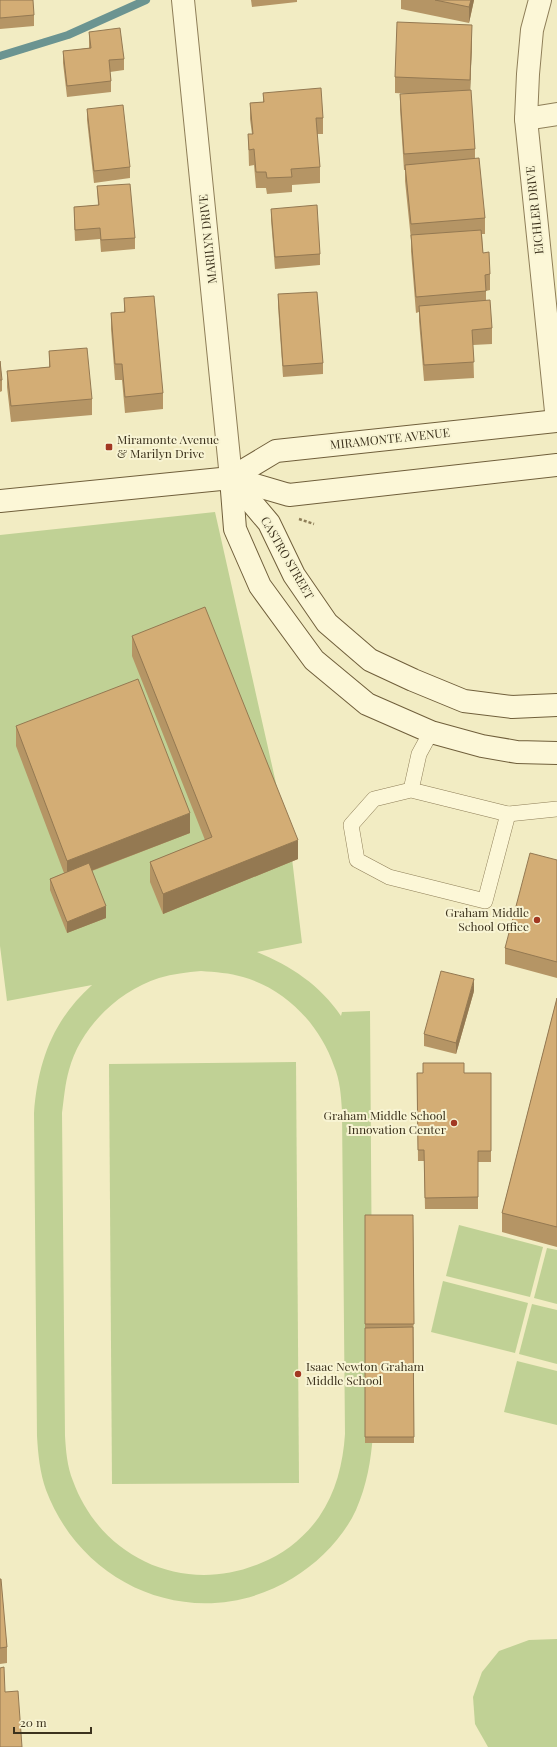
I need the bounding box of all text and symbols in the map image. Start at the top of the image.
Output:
street label: EICHLER DRIVE [521,165,547,255]
street label: MARILYN DRIVE [194,194,220,285]
street label: MIRAMONTE AVENUE [329,424,451,452]
place label: Miramonte Avenue & Marilyn Drive [117,431,219,461]
marker: Miramonte Avenue & Marilyn Drive [104,442,114,452]
street label: CASTRO STREET [258,513,318,602]
place label: Graham Middle School Office [445,904,529,934]
marker: Graham Middle School Office [532,915,542,925]
place label: Graham Middle School Innovation Center [323,1107,447,1137]
marker: Graham Middle School Innovation Center [449,1118,459,1128]
place label: Isaac Newton Graham Middle School [306,1358,424,1388]
marker: Isaac Newton Graham Middle School [293,1369,303,1379]
scale bar [14,1709,91,1735]
text: 20 m [20,1714,47,1730]

